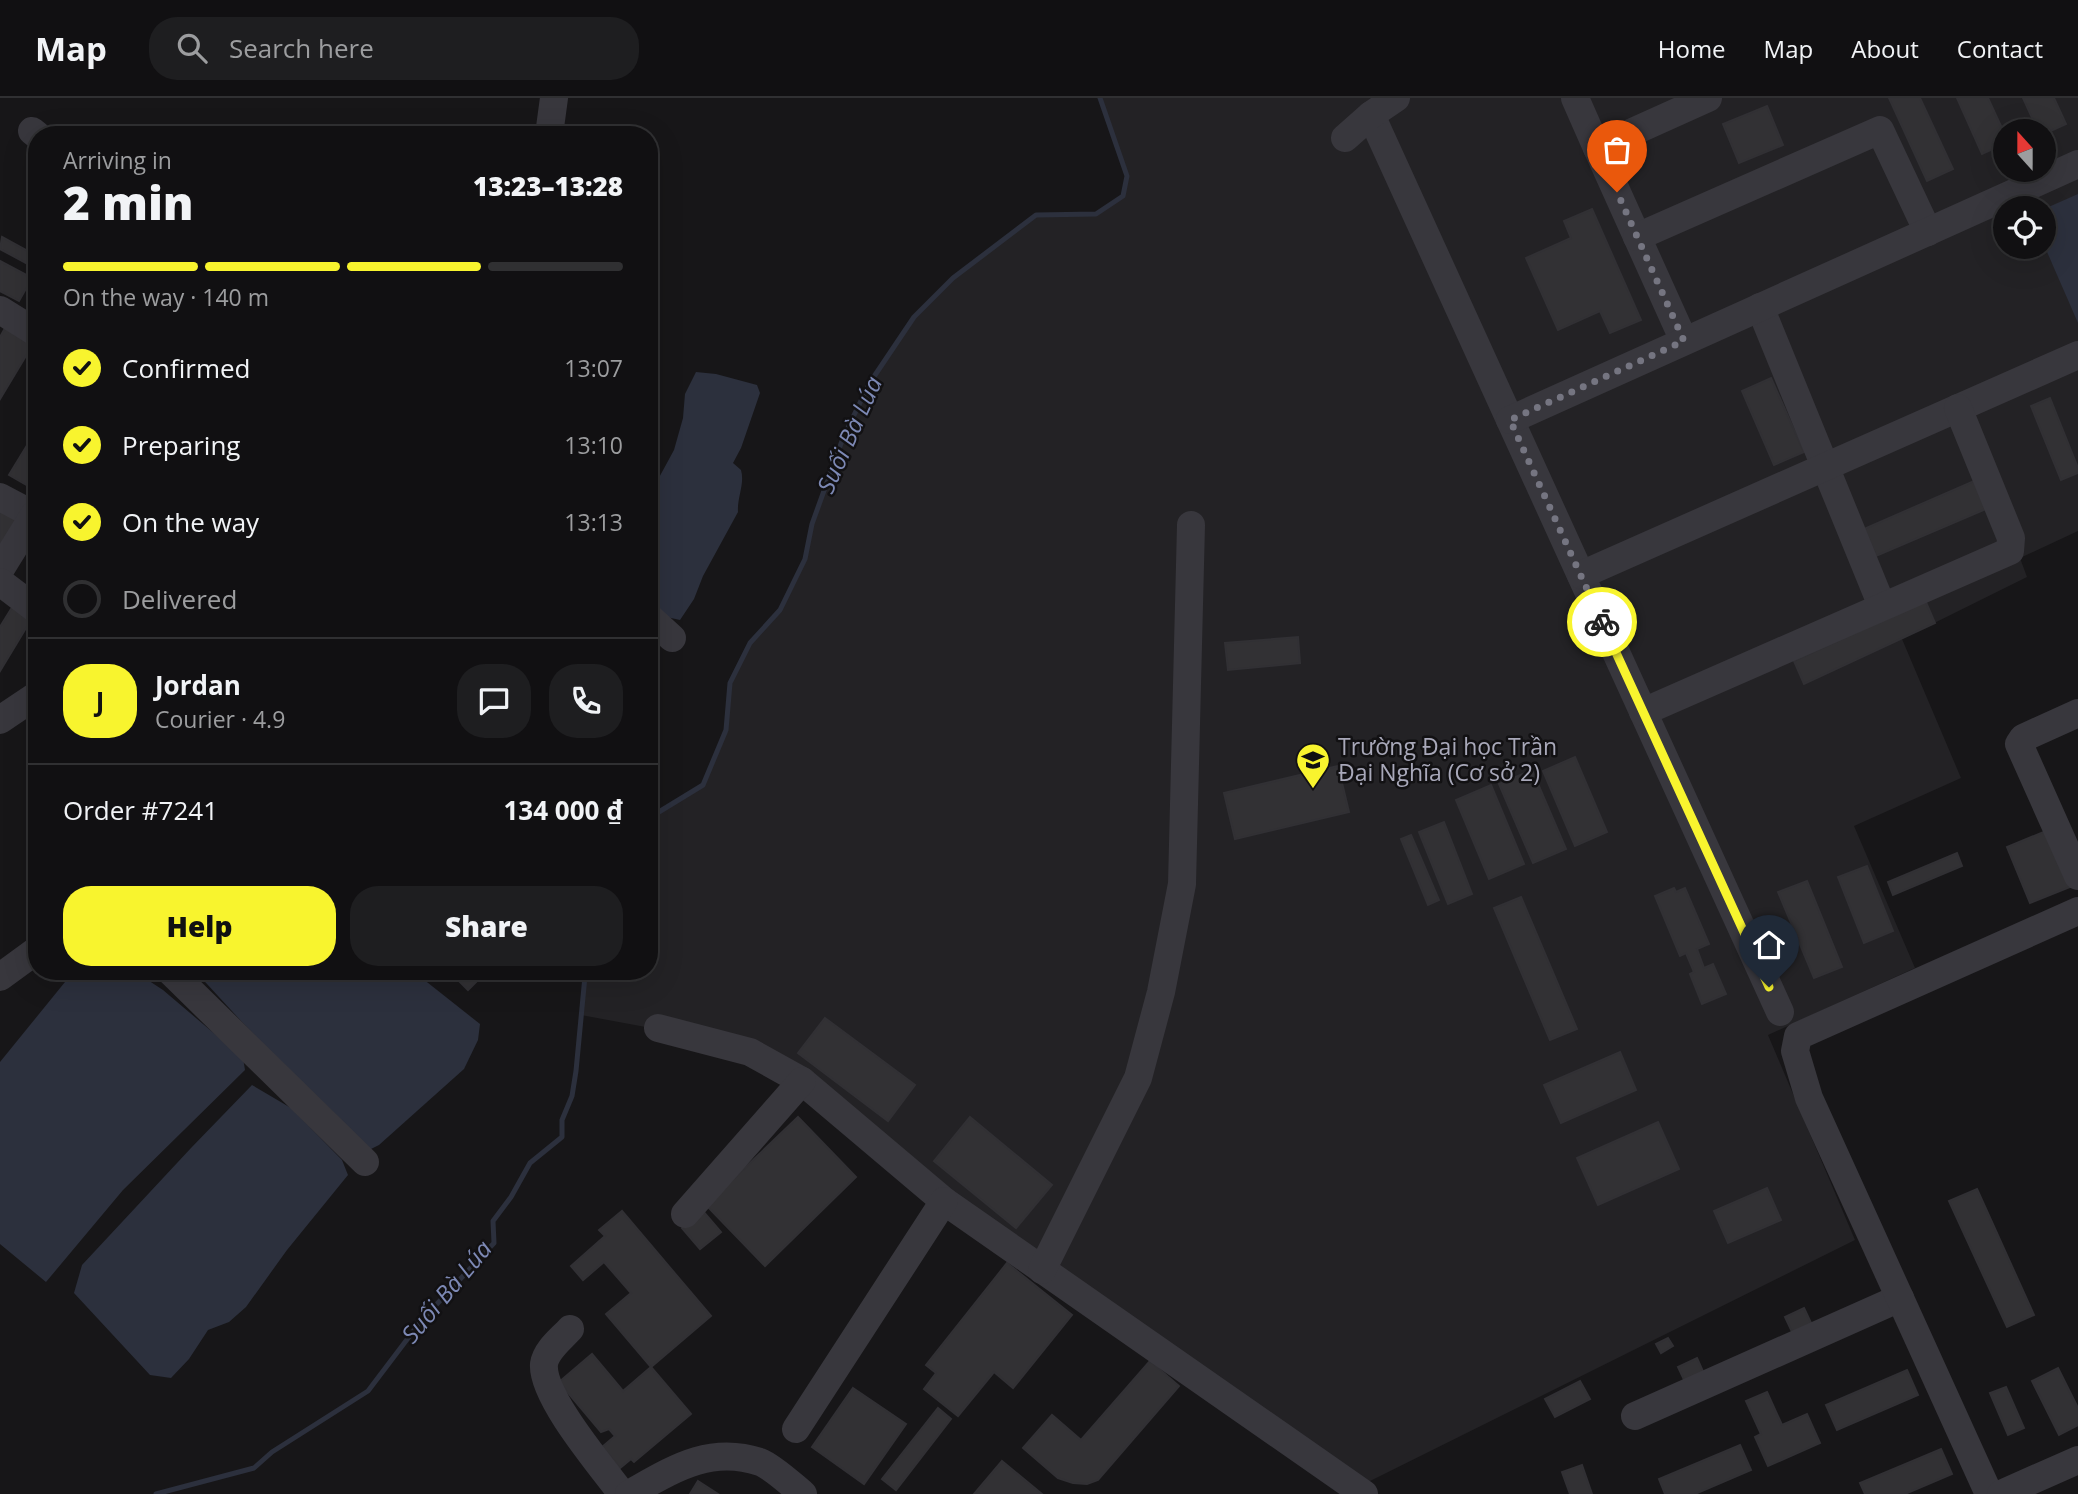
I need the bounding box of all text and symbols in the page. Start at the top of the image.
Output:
search box [149,17,639,80]
text: Map [35,26,107,71]
icon: search [173,29,211,67]
text: Search here [229,30,374,66]
text: Home [1658,32,1726,65]
text: Map [1764,32,1813,65]
text: About [1851,32,1919,65]
text: Contact [1957,32,2043,65]
north arrow [1993,119,2056,182]
map controls [1993,119,2056,259]
pin [1587,120,1647,192]
icon: bag [1598,131,1636,169]
text: Arriving in [63,144,172,176]
text: 13:23–13:28 [473,168,623,204]
text: 2 min [63,171,194,233]
button: locate [1993,196,2056,259]
text: On the way · 140 m [63,281,269,313]
icon: check [63,349,101,387]
text: Confirmed [122,350,250,386]
text: 13:07 [564,352,623,384]
water label: Suối Bà Lúa [808,370,889,498]
icon: check [63,426,101,464]
text: Preparing [122,427,240,463]
text: 13:10 [564,429,623,461]
icon: check [63,503,101,541]
text: On the way [122,504,259,540]
text: 13:13 [564,506,623,538]
text: Delivered [122,581,237,617]
courier [1567,587,1637,657]
icon: bike [1583,603,1621,641]
button: chat [457,664,531,738]
button: phone [549,664,623,738]
text: Jordan [155,667,241,703]
text: J [96,683,104,719]
text: Courier · 4.9 [155,703,285,735]
place label: Trường Đại học Trần Đại Nghĩa (Cơ sở 2) [1338,730,1557,788]
school or university icon: Trường Đại học Trần Đại Nghĩa (Cơ sở 2) [1294,741,1332,790]
text: Order #7241 [63,792,218,828]
text: 134 000 ₫ [503,792,623,828]
button: Help [63,886,336,966]
button: Share [350,886,623,966]
pin [1739,915,1799,987]
icon: home [1750,926,1788,964]
water label: Suối Bà Lúa [393,1232,499,1349]

